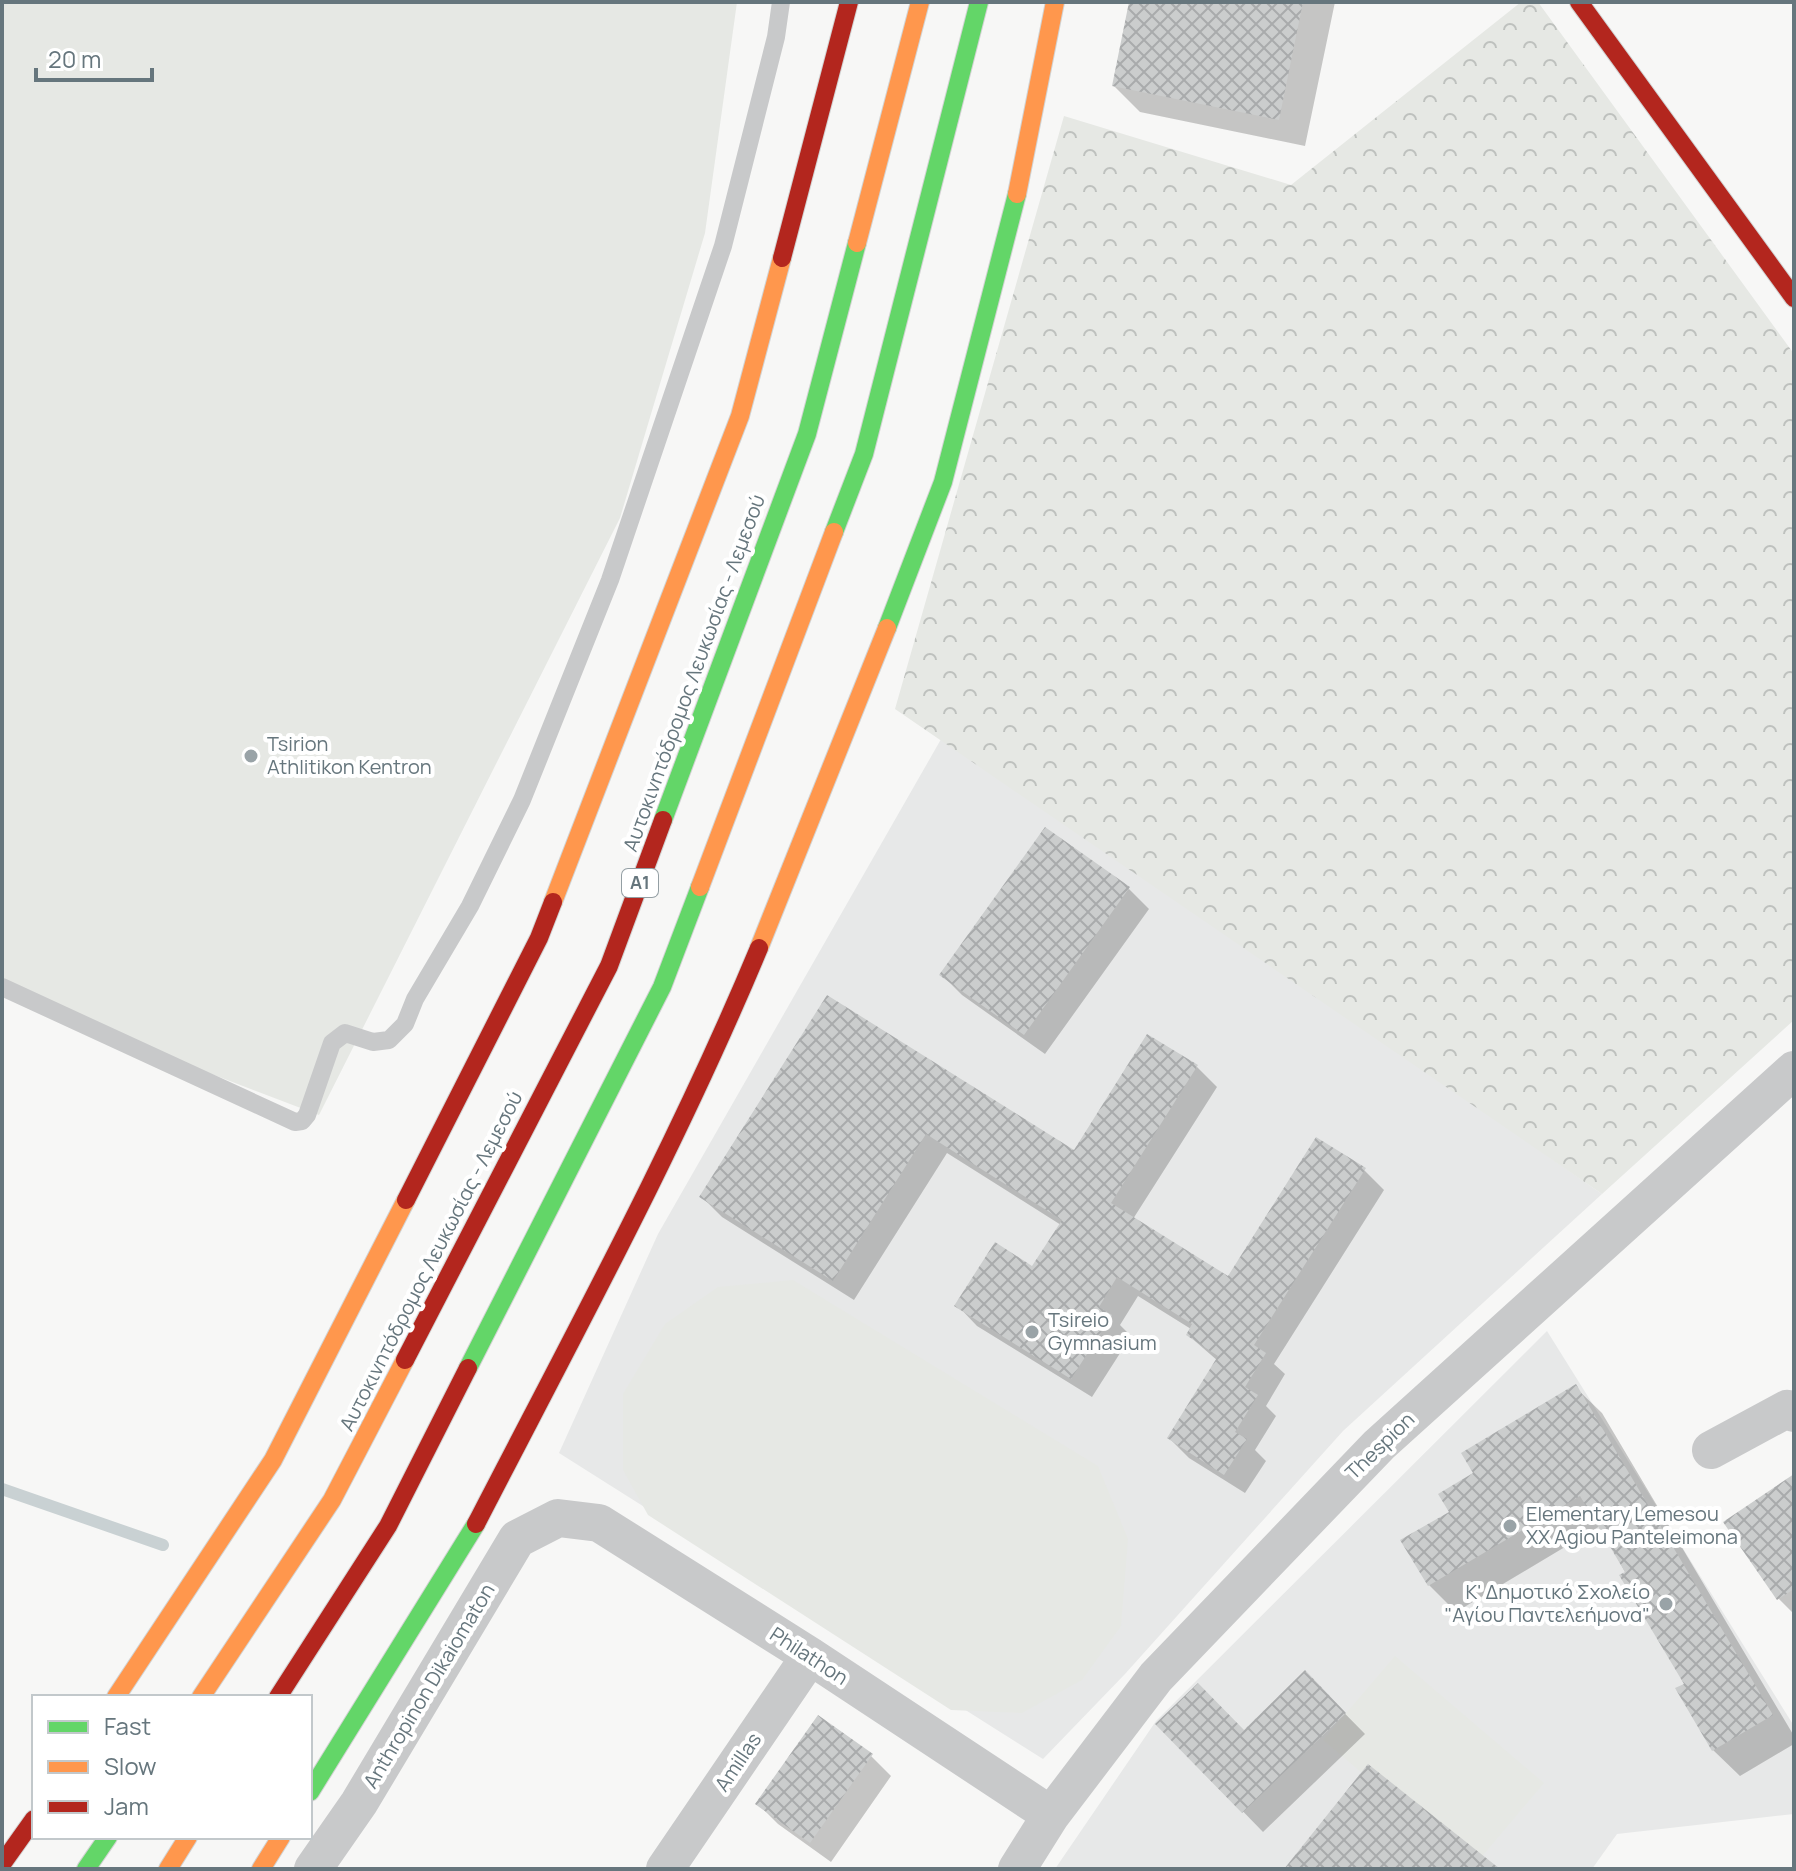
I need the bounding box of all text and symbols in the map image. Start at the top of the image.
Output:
scale bar [36,32,152,82]
text: 20 m [48,42,101,75]
street label: Αυτοκινητόδρομος Λευκωσίας - Λεμεσού [616,491,771,855]
place label: Tsirion Athlitikon Kentron [267,730,432,780]
marker: Tsirion Athlitikon Kentron [242,747,260,765]
road number: A1 [622,869,658,897]
street label: Αυτοκινητόδρομος Λευκωσίας - Λεμεσού [333,1086,528,1435]
place label: Tsireio Gymnasium [1048,1306,1157,1356]
marker: Tsireio Gymnasium [1023,1323,1041,1341]
street label: Thespion [1339,1406,1420,1485]
place label: Elementary Lemesou XX Agiou Panteleimona [1526,1500,1738,1550]
marker: Elementary Lemesou XX Agiou Panteleimona [1501,1517,1519,1535]
street label: Anthropinon Dikaiomaton [357,1578,500,1793]
place label: Κ' Δημοτικό Σχολείο "Αγίου Παντελεήμονα" [1444,1578,1650,1628]
marker: Κ' Δημοτικό Σχολείο "Αγίου Παντελεήμονα" [1657,1595,1675,1613]
street label: Philathon [765,1620,854,1691]
legend [32,1695,312,1839]
text: Fast [104,1709,151,1742]
street label: Amillas [708,1727,767,1796]
text: Slow [104,1749,157,1782]
text: Jam [104,1789,149,1822]

